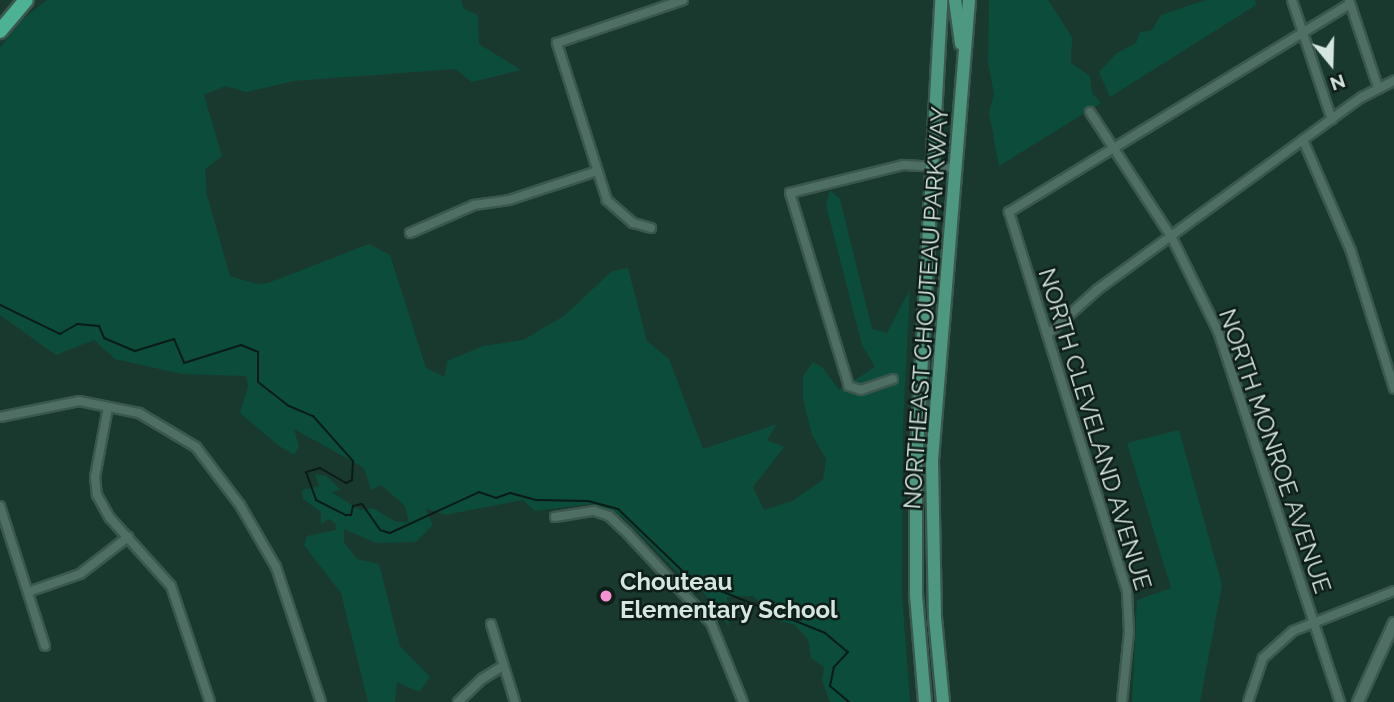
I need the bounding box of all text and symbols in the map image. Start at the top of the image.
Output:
north arrow [1296,28,1366,98]
text: N [1327,70,1348,96]
street label: NORTHEAST CHOUTEAU PARKWAY [898,105,954,511]
street label: NORTH CLEVELAND AVENUE [1032,264,1158,594]
street label: NORTH MONROE AVENUE [1213,305,1337,597]
place label: Chouteau Elementary School [620,568,838,624]
marker: Chouteau Elementary School [598,588,614,604]

